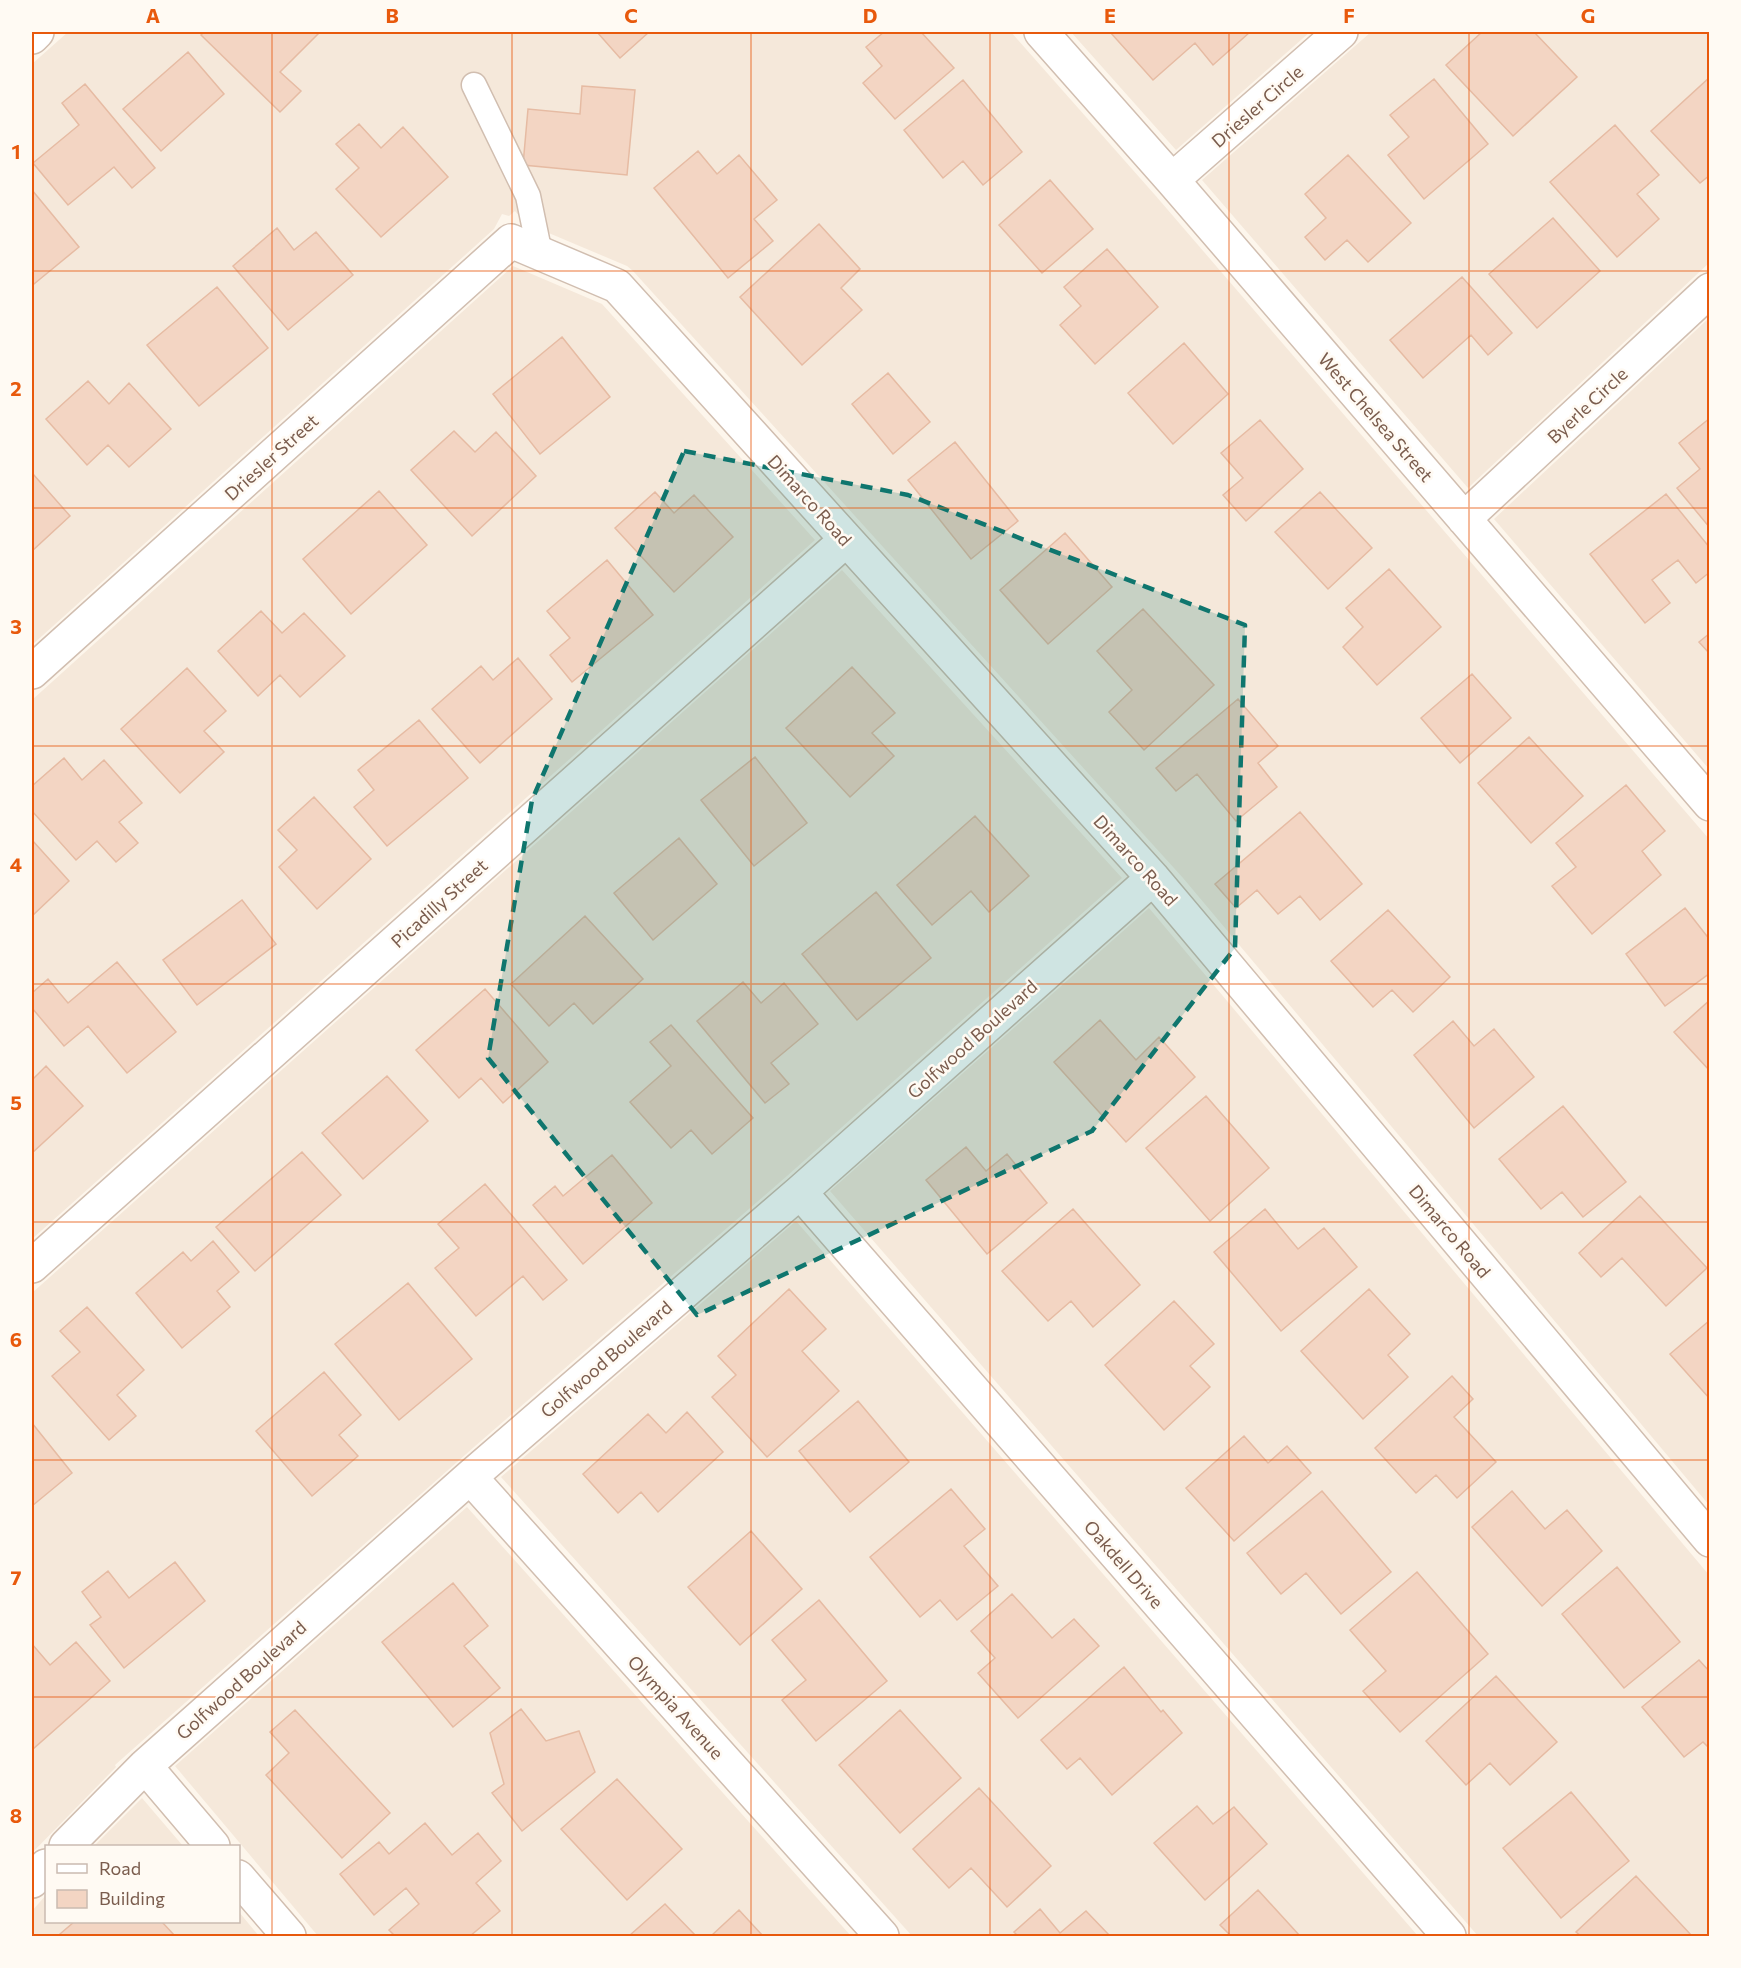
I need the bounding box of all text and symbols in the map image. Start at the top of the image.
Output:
text: A [146,3,160,27]
text: B [385,3,399,27]
text: C [624,3,638,27]
text: D [863,3,877,27]
text: E [1104,3,1116,27]
text: F [1343,3,1355,27]
text: G [1581,3,1595,27]
street label: Driesler Circle [1207,60,1307,152]
text: 1 [11,139,21,163]
street label: West Chelsea Street [1314,348,1438,486]
street label: Byerle Circle [1542,362,1632,448]
text: 2 [10,376,22,400]
street label: Driesler Street [220,409,322,505]
street label: Dimarco Road [763,450,857,550]
text: 3 [10,614,22,638]
street label: Dimarco Road [1089,810,1183,910]
text: 4 [10,852,22,876]
street label: Picadilly Street [386,854,492,952]
street label: Golfwood Boulevard [903,975,1041,1103]
text: 5 [10,1090,22,1114]
street label: Dimarco Road [1405,1180,1495,1282]
street label: Golfwood Boulevard [536,1296,676,1422]
text: 6 [10,1327,22,1351]
street label: Oakdell Drive [1080,1515,1168,1613]
text: 7 [11,1565,22,1589]
street label: Golfwood Boulevard [172,1616,310,1744]
street label: Olympia Avenue [624,1650,728,1764]
text: 8 [10,1803,22,1827]
legend [45,1845,240,1923]
text: Road [99,1857,141,1879]
text: Building [99,1887,165,1909]

